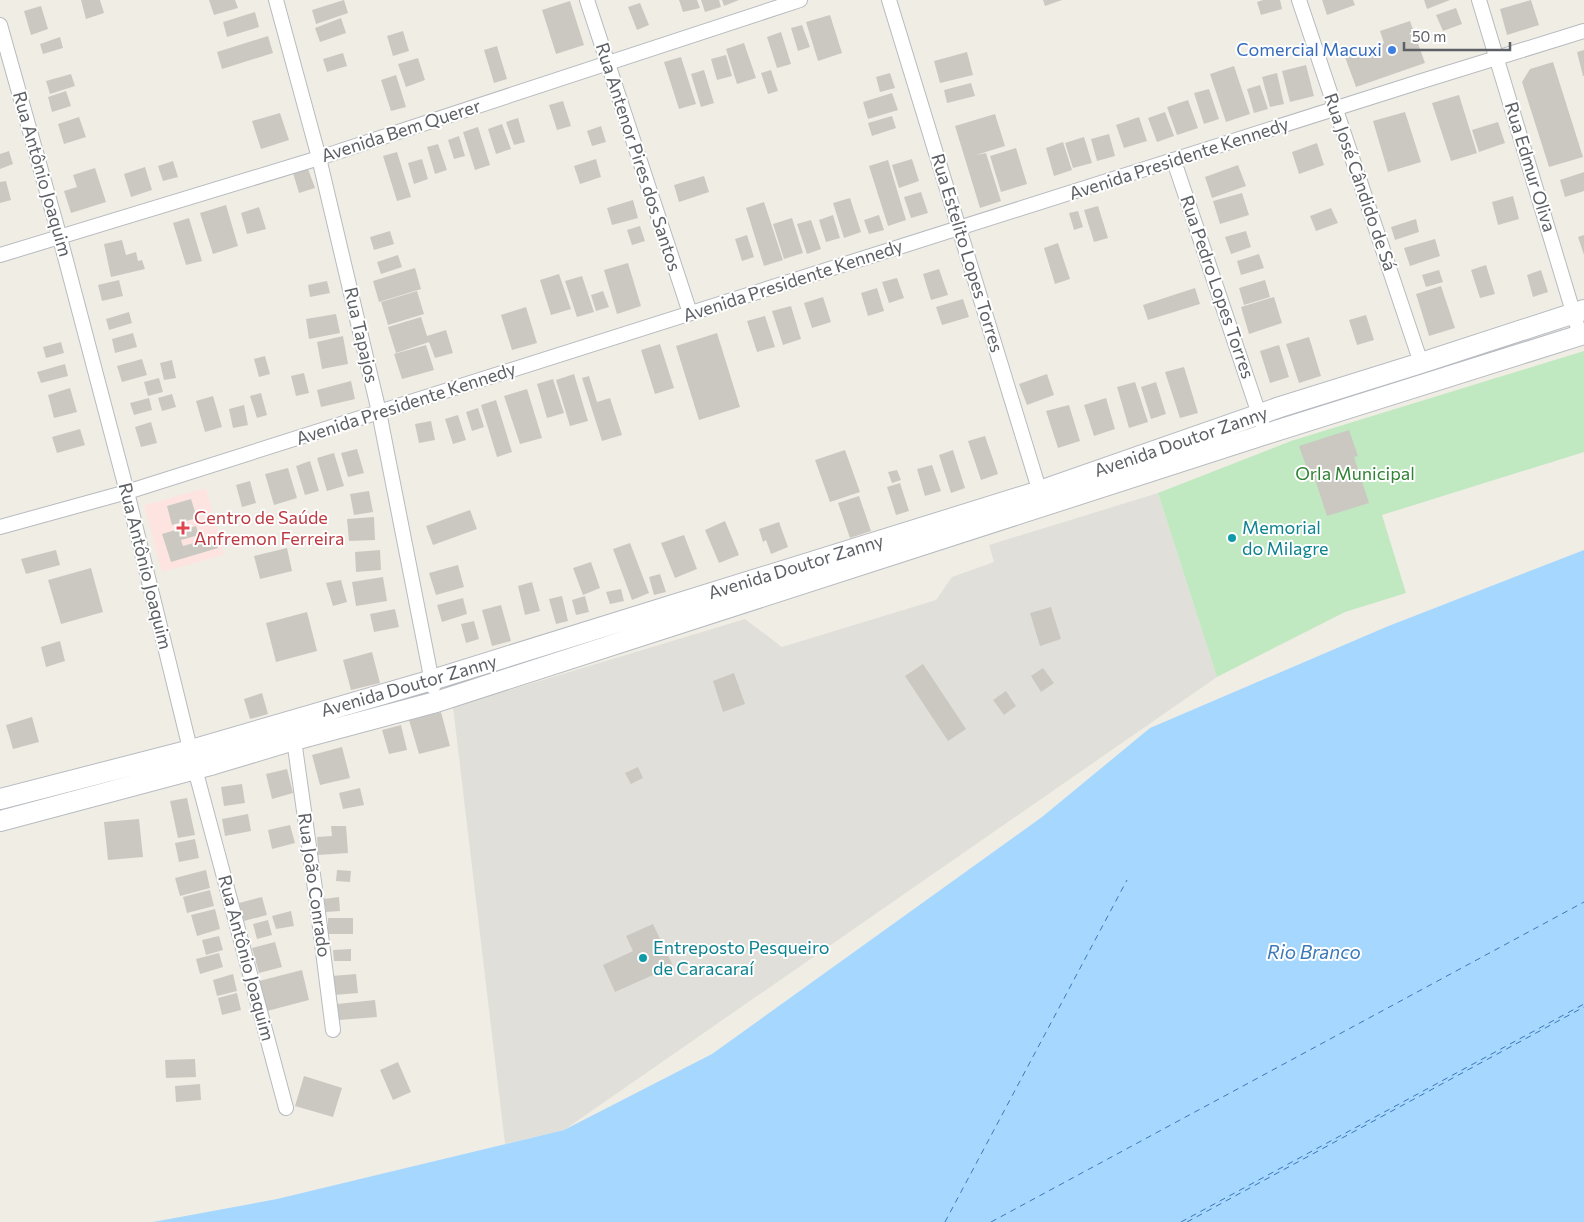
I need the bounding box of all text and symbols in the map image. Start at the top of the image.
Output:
scale bar [1404,20,1510,52]
text: 50 m [1412,27,1446,45]
place label: Comercial Macuxi [1236,38,1382,60]
street label: Rua Antenor Pires dos Santos [592,40,686,274]
marker: Comercial Macuxi [1386,44,1398,56]
street label: Rua Antônio Joaquim [9,88,77,259]
street label: Rua José Cândido de Sá [1320,90,1402,273]
street label: Avenida Bem Querer [318,94,483,166]
street label: Rua Edmur Oliva [1501,99,1561,234]
street label: Avenida Presidente Kennedy [1066,112,1291,204]
street label: Rua Estelito Lopes Torres [927,151,1009,355]
street label: Rua Pedro Lopes Torres [1176,192,1260,381]
street label: Avenida Presidente Kennedy [680,234,905,326]
street label: Rua Tapajos [340,285,384,385]
street label: Avenida Presidente Kennedy [293,357,518,449]
street label: Avenida Doutor Zanny [1091,401,1270,481]
park label: Orla Municipal [1295,462,1415,484]
street label: Rua Antônio Joaquim [115,480,177,651]
place label: Centro de Saúde Anfremon Ferreira [194,506,345,549]
place label: Memorial do Milagre [1242,516,1329,559]
marker: Centro de Saúde Anfremon Ferreira [176,521,190,535]
street label: Avenida Doutor Zanny [705,529,886,603]
marker: Memorial do Milagre [1226,532,1238,544]
street label: Avenida Doutor Zanny [318,649,499,721]
street label: Rua João Conrado [294,811,336,958]
street label: Rua Antônio Joaquim [214,872,280,1043]
place label: Entreposto Pesqueiro de Caracaraí [653,936,830,979]
water label: Rio Branco [1267,940,1361,963]
marker: Entreposto Pesqueiro de Caracaraí [637,952,649,964]

